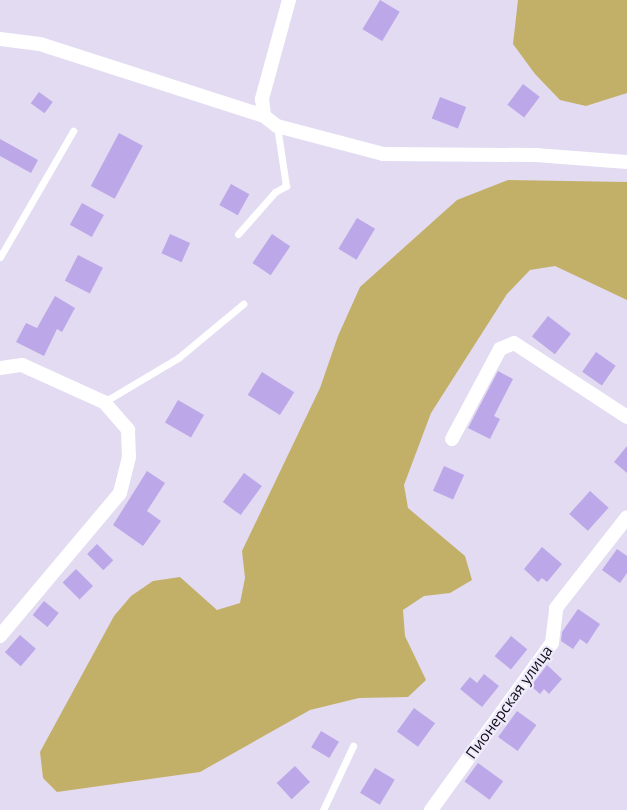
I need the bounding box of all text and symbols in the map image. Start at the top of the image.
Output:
street label: Пионерская улица [462,642,556,762]

